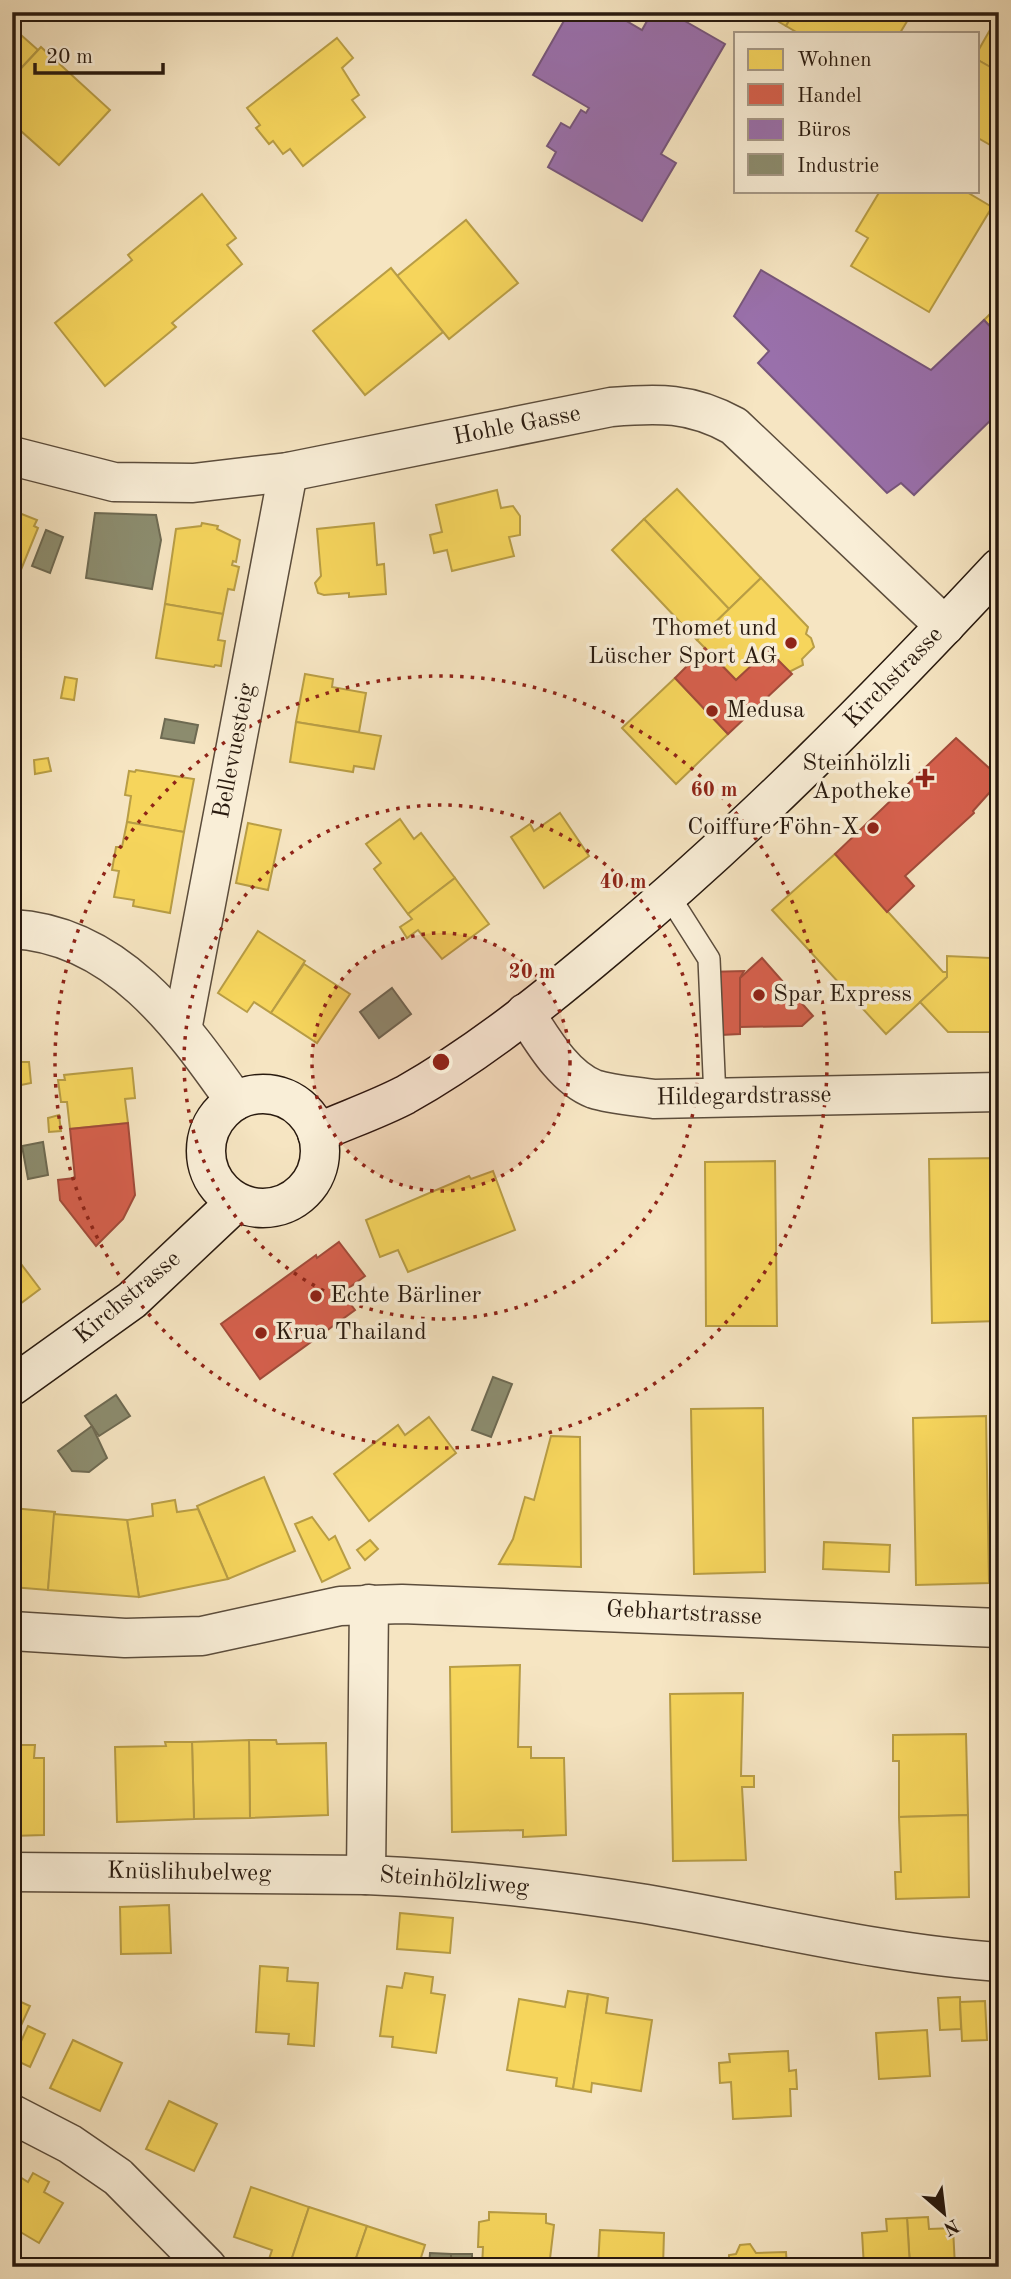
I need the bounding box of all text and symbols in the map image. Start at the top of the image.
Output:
scale bar [35,32,163,76]
legend [734,32,979,192]
text: 20 m [46,47,93,68]
text: Wohnen [797,50,872,71]
text: Handel [797,86,862,107]
text: Büros [797,120,851,141]
text: Industrie [797,156,879,177]
street label: Hohle Gasse [451,402,583,450]
place label: Thomet und Lüscher Sport AG [588,617,777,669]
street label: Kirchstrasse [840,623,948,733]
marker: Thomet und Lüscher Sport AG [783,635,799,651]
street label: Bellevuesteig [210,681,260,821]
place label: Medusa [726,699,805,723]
marker: Medusa [704,703,720,719]
place label: Steinhölzli Apotheke [802,752,911,804]
marker: Steinhölzli Apotheke [917,770,933,786]
text: 60 m [690,780,738,801]
place label: Coiffure Föhn-X [687,816,859,840]
marker: Coiffure Föhn-X [865,820,881,836]
text: 40 m [599,872,647,893]
text: 20 m [508,962,556,983]
place label: Spar Express [773,983,912,1007]
marker: Spar Express [751,987,767,1003]
centre of rings [429,1050,453,1074]
street label: Hildegardstrasse [656,1083,832,1111]
street label: Kirchstrasse [70,1247,186,1349]
place label: Echte Bärliner [330,1284,481,1308]
marker: Echte Bärliner [308,1288,324,1304]
place label: Krua Thailand [275,1321,427,1345]
marker: Krua Thailand [253,1325,269,1341]
street label: Gebhartstrasse [605,1598,763,1630]
street label: Knüslihubelweg [107,1860,271,1886]
street label: Steinhölzliweg [378,1864,530,1901]
north arrow [909,2178,979,2248]
text: N [940,2214,962,2238]

